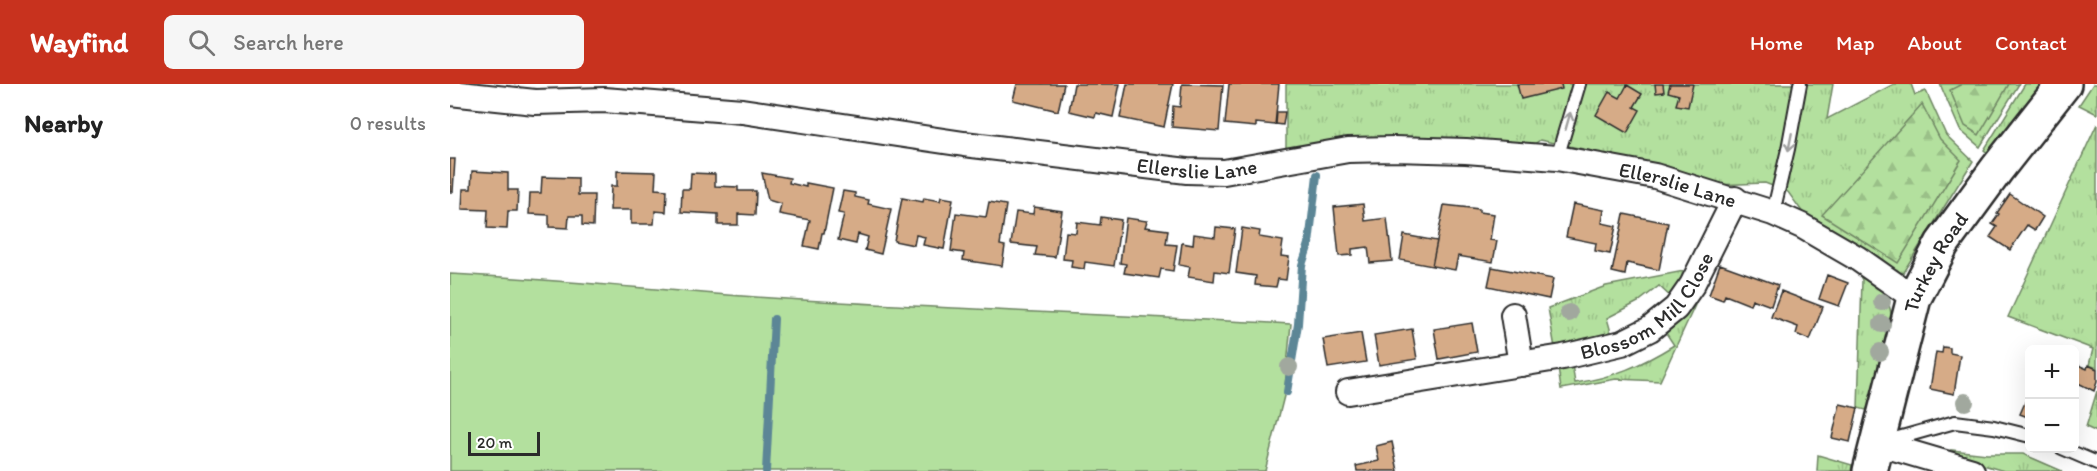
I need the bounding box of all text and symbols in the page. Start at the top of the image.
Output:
search box [164,15,584,69]
text: Wayfind [30,25,128,59]
icon: search [185,26,218,59]
text: Search here [233,29,344,56]
text: Home [1750,30,1803,55]
text: Map [1836,30,1875,55]
text: About [1908,30,1962,55]
text: Contact [1995,30,2067,55]
text: Nearby [24,107,103,139]
text: 0 results [350,111,426,135]
one-way arrow [1562,112,1574,131]
one-way arrow [1784,131,1795,151]
street label: Ellerslie Lane [1135,152,1259,184]
street label: Ellerslie Lane [1617,157,1740,213]
street label: Turkey Road [1898,207,1973,315]
street label: Blossom Mill Close [1578,248,1718,365]
map controls [2025,345,2079,453]
button: + [2025,345,2079,399]
button: − [2025,399,2079,453]
scale bar [468,429,540,456]
text: 20 m [477,433,512,452]

